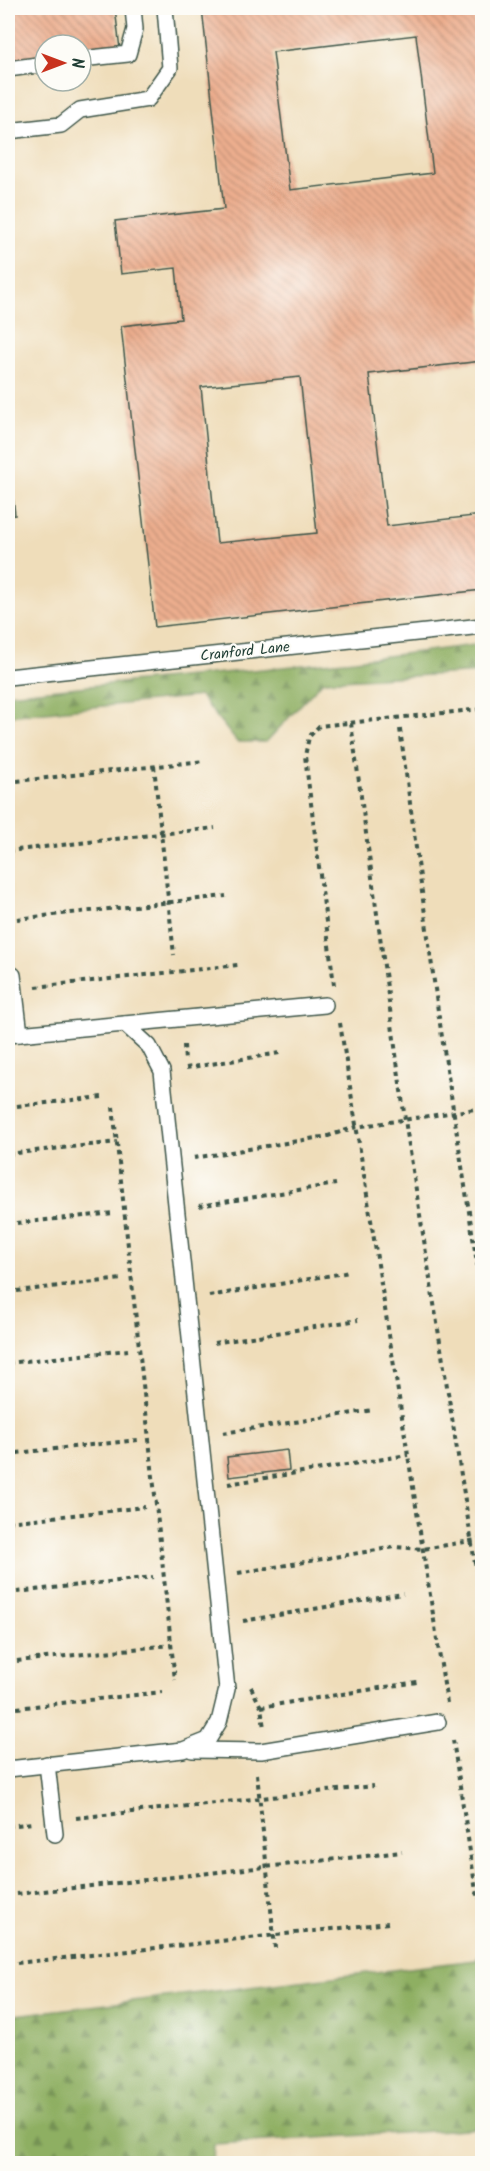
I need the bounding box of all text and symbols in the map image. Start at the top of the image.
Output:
north arrow [33,33,93,93]
text: N [64,58,89,68]
street label: Cranford Lane [199,635,291,669]

